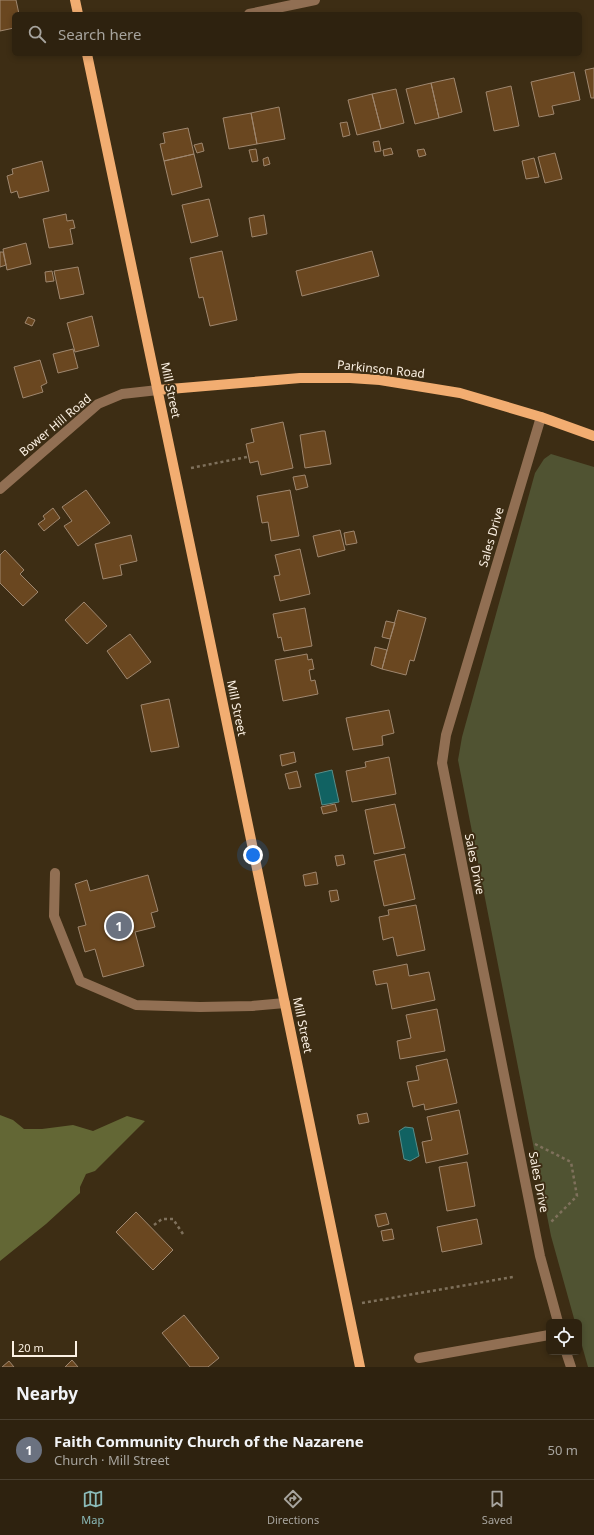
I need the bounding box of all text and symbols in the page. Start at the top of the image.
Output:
search box [12,12,582,56]
icon: search [26,23,48,45]
text: Search here [58,24,141,44]
street label: Parkinson Road [336,356,426,382]
street label: Mill Street [157,360,185,420]
street label: Bower Hill Road [15,390,95,460]
street label: Sales Drive [474,505,508,569]
street label: Mill Street [223,678,251,738]
street label: Sales Drive [461,832,489,896]
your location [243,845,263,865]
pin: 1 [106,911,132,941]
street label: Mill Street [289,995,317,1055]
street label: Sales Drive [525,1150,553,1214]
map controls [546,1319,582,1355]
button: locate [546,1319,582,1355]
scale bar [12,1339,77,1358]
text: 20 m [18,1340,44,1355]
text: Nearby [16,1382,78,1405]
text: Faith Community Church of the Nazarene [54,1431,364,1451]
text: 1 [25,1441,33,1459]
text: 50 m [548,1441,578,1459]
text: Church · Mill Street [54,1451,169,1469]
tab: Map [81,1488,104,1527]
tab: Directions [267,1488,319,1527]
tab: Saved [482,1488,513,1527]

